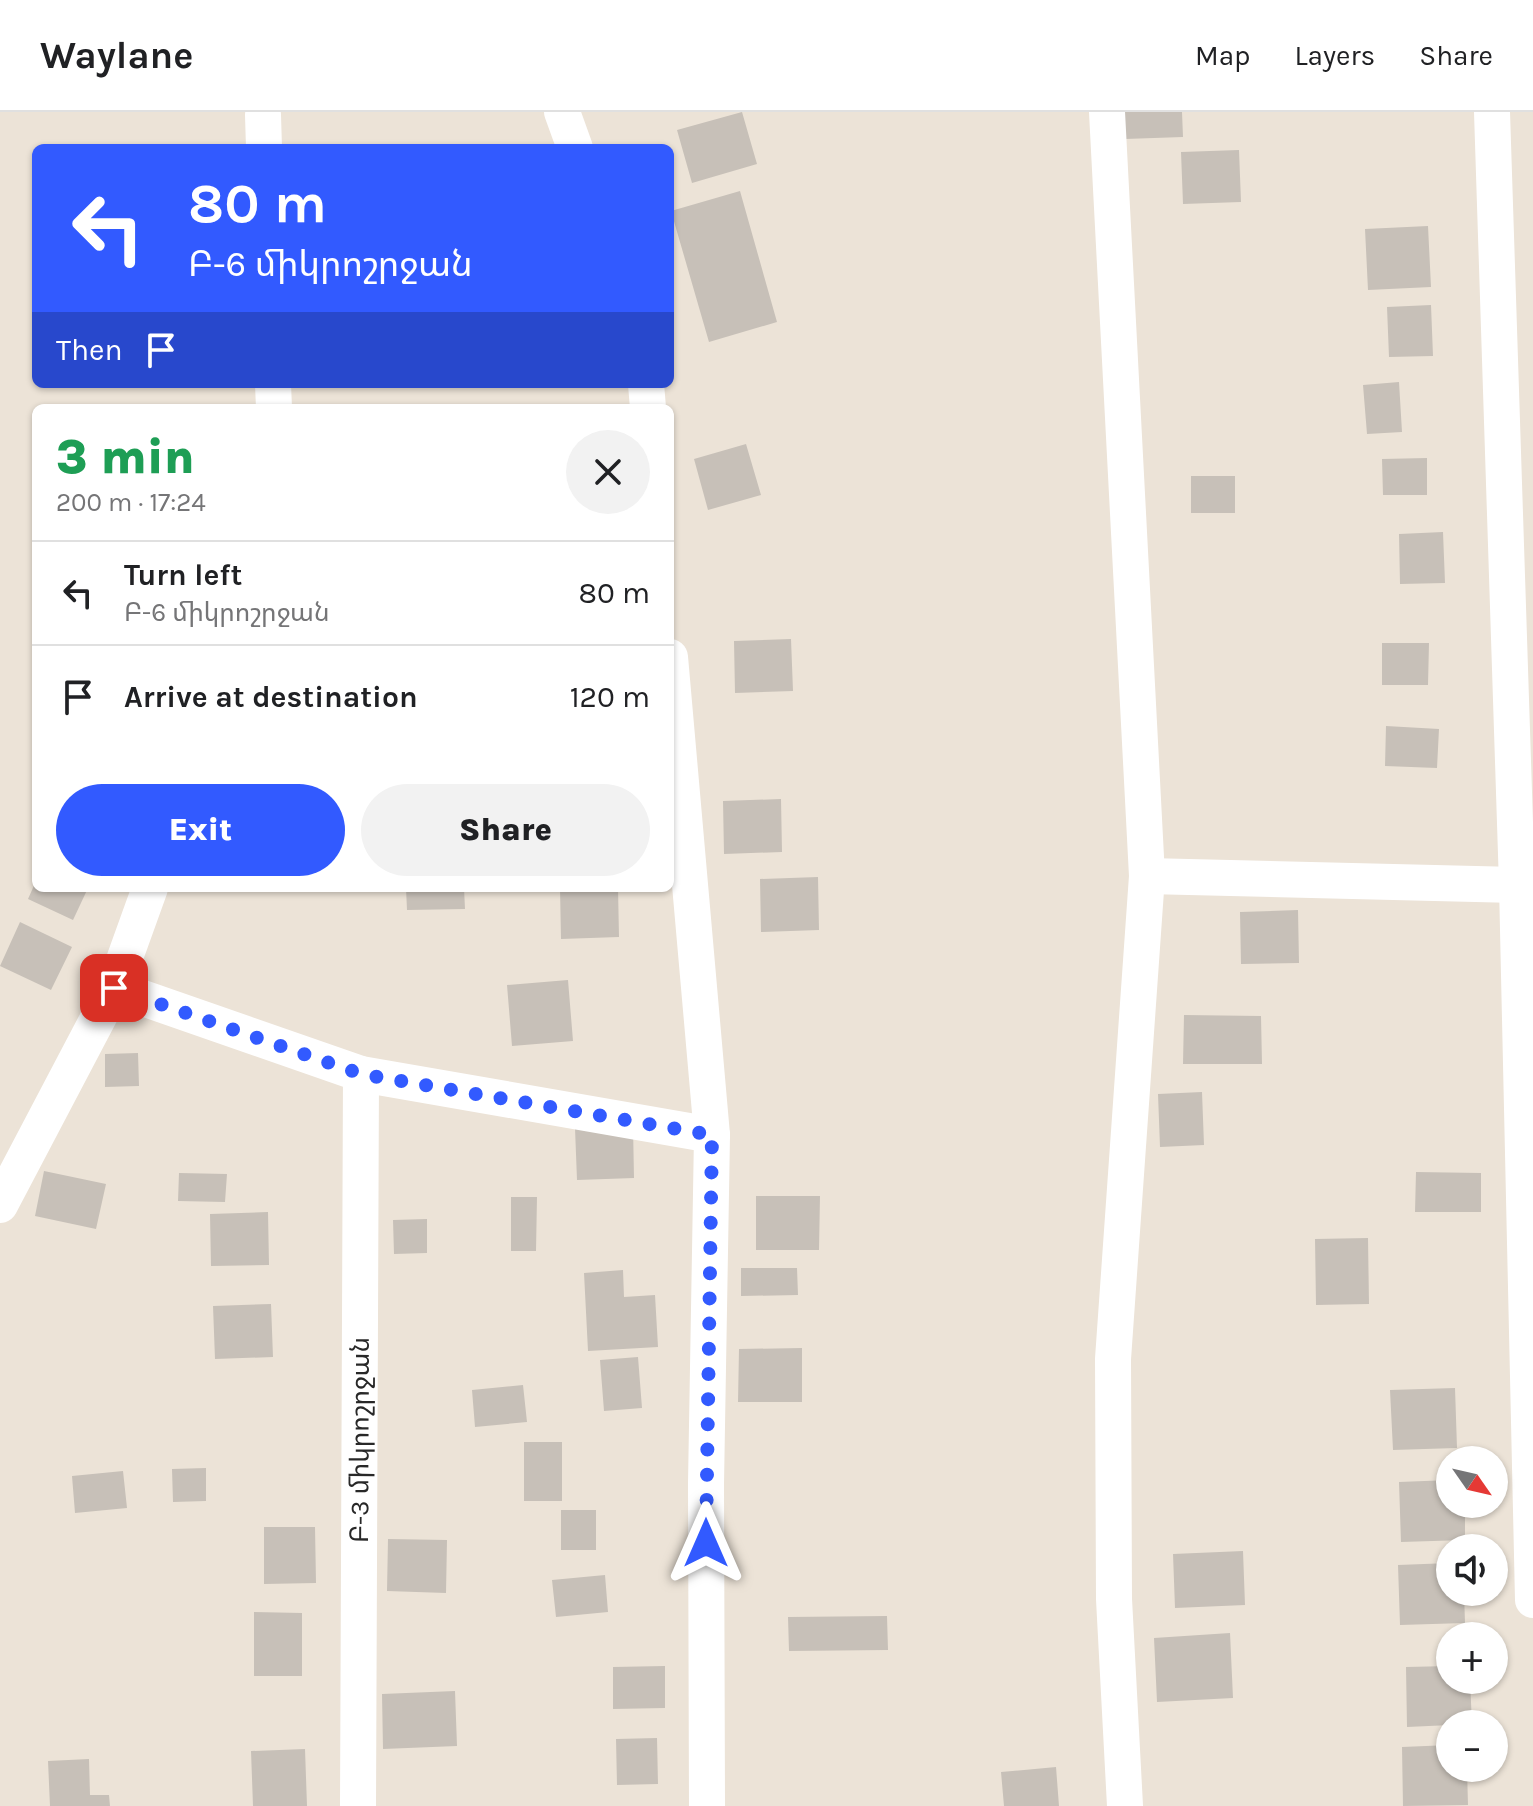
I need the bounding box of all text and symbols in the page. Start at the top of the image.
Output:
text: Waylane [40,33,193,78]
text: Map [1195,39,1250,72]
text: Layers [1294,39,1375,72]
text: Share [1419,39,1493,72]
text: 80 m [188,171,327,236]
icon: left [56,176,160,280]
text: Բ-6 միկրոշրջան [188,243,473,285]
icon: arrive [139,328,183,372]
text: Then [56,332,123,368]
text: 3 min [56,429,195,485]
button: close [566,430,650,514]
text: 200 m · 17:24 [56,487,206,518]
text: Turn left [124,557,242,593]
icon: left [56,571,100,615]
text: 80 m [579,575,650,611]
text: Բ-6 միկրոշրջան [124,597,330,628]
icon: arrive [56,675,100,719]
text: Arrive at destination [124,679,418,715]
text: 120 m [570,679,650,715]
button: Exit [56,784,345,876]
button: Share [361,784,650,876]
pin [80,954,148,1022]
icon: arrive [92,966,136,1010]
street label: Բ-3 միկրոշրջան [344,1337,375,1543]
north arrow [1436,1446,1508,1518]
map controls [1436,1446,1508,1782]
position arrow [664,1501,748,1585]
button: sound [1436,1534,1508,1606]
button: + [1436,1622,1508,1694]
button: − [1436,1710,1508,1782]

